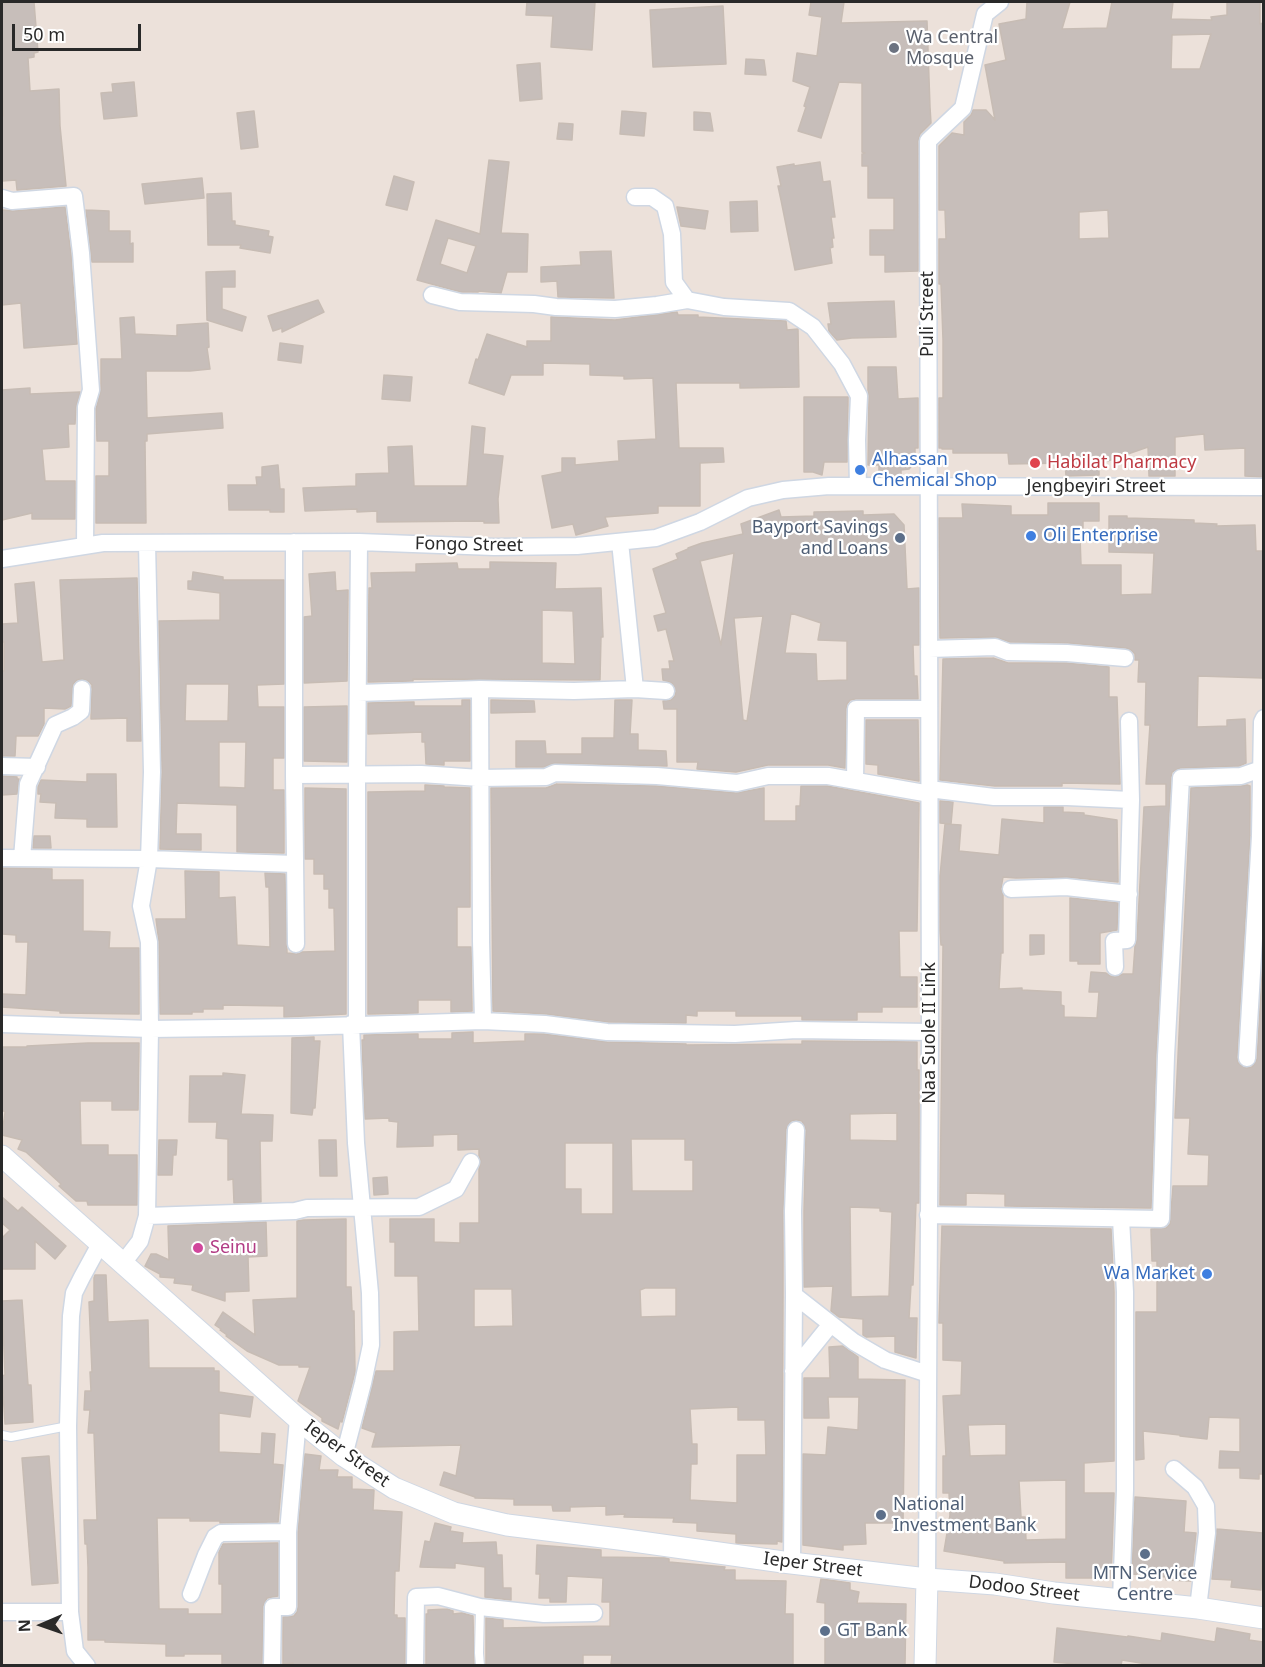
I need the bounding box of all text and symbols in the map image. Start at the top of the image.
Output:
scale bar [15,12,144,50]
text: 50 m [23,22,65,46]
place label: Wa Central Mosque [906,27,998,70]
marker: Wa Central Mosque [887,41,901,55]
street label: Puli Street [917,271,939,357]
place label: Alhassan Chemical Shop [872,449,997,492]
place label: Habilat Pharmacy [1047,452,1196,474]
marker: Habilat Pharmacy [1028,456,1042,470]
marker: Alhassan Chemical Shop [853,463,867,477]
street label: Jengbeyiri Street [1027,476,1165,498]
place label: Bayport Savings and Loans [752,517,888,560]
place label: Oli Enterprise [1043,525,1158,547]
marker: Oli Enterprise [1024,529,1038,543]
marker: Bayport Savings and Loans [893,531,907,545]
street label: Fongo Street [415,533,523,557]
street label: Naa Suole II Link [919,962,941,1104]
place label: Seinu [210,1237,257,1259]
marker: Seinu [191,1241,205,1255]
place label: Wa Market [1104,1263,1195,1285]
marker: Wa Market [1200,1267,1214,1281]
street label: Ieper Street [300,1416,394,1492]
place label: National Investment Bank [893,1494,1036,1537]
marker: National Investment Bank [874,1508,888,1522]
marker: MTN Service Centre [1138,1547,1152,1561]
street label: Ieper Street [762,1548,864,1582]
place label: MTN Service Centre [1093,1563,1197,1606]
street label: Dodoo Street [967,1571,1081,1607]
north arrow [12,1595,72,1655]
text: N [13,1619,35,1633]
place label: GT Bank [837,1620,907,1642]
marker: GT Bank [818,1624,832,1638]

